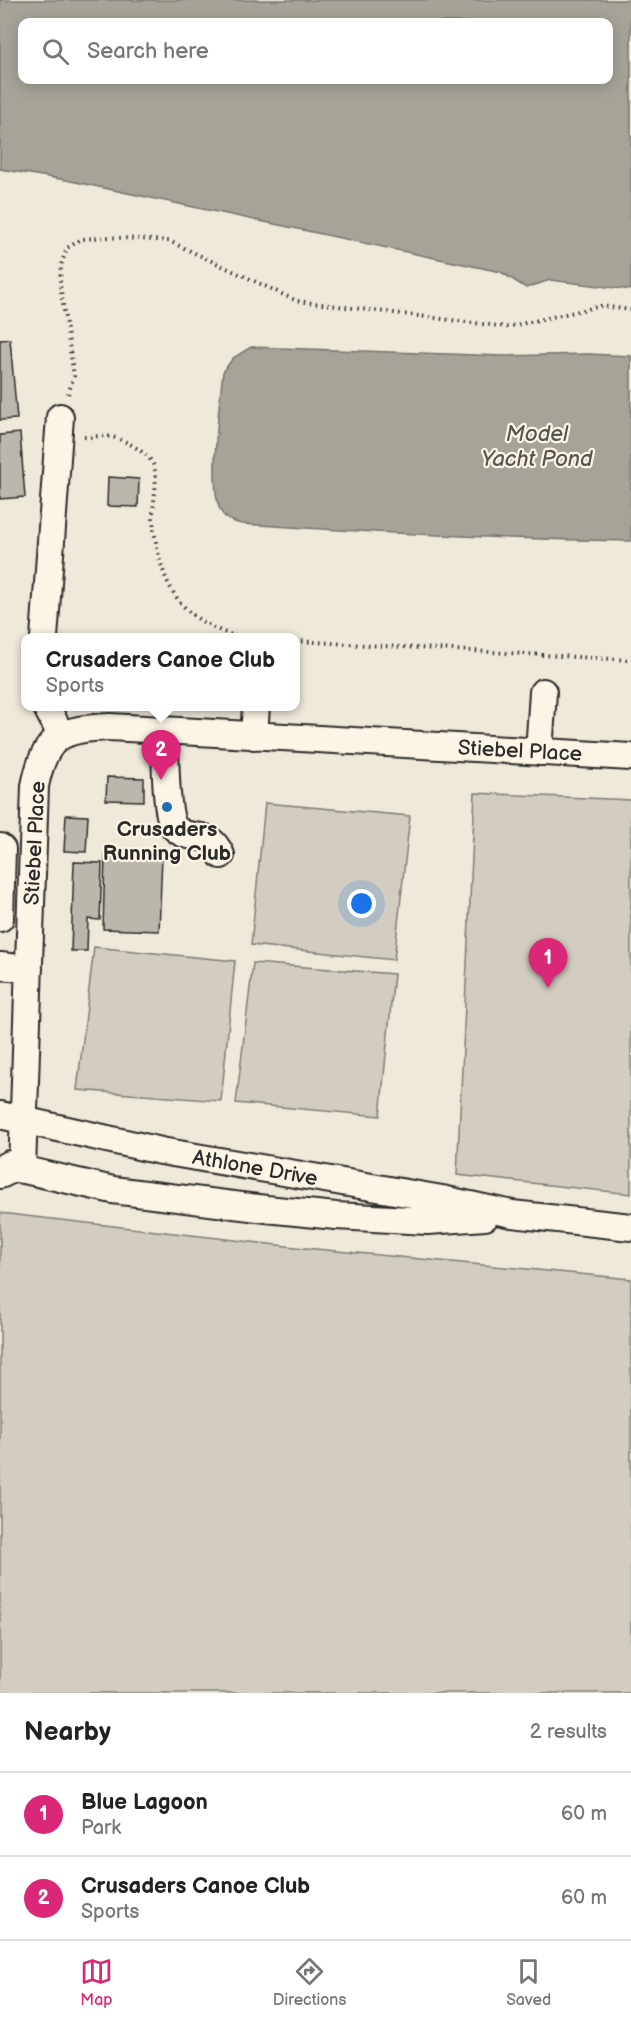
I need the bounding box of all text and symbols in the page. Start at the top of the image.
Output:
search box [18,18,613,84]
icon: search [39,35,72,68]
text: Search here [87,38,209,65]
water label: Model Yacht Pond [481,421,593,473]
popup [21,633,300,711]
text: Crusaders Canoe Club [46,647,275,674]
text: Sports [46,674,104,698]
pin: 2 [142,730,180,780]
street label: Stiebel Place [457,735,583,767]
street label: Stiebel Place [19,780,51,906]
marker: Crusaders Running Club [160,800,174,814]
place label: Crusaders Running Club [103,817,231,866]
your location [347,889,376,918]
pin: 1 [528,938,568,988]
street label: Athlone Drive [190,1145,320,1191]
text: Nearby [24,1717,111,1748]
text: 2 results [530,1720,607,1744]
text: Blue Lagoon [81,1789,208,1816]
text: 1 [39,1802,48,1826]
text: 60 m [561,1802,607,1826]
text: Park [81,1816,121,1840]
text: Crusaders Canoe Club [81,1873,310,1900]
text: 2 [38,1886,49,1910]
text: 60 m [561,1886,607,1910]
text: Sports [81,1900,139,1924]
tab: Map [80,1955,113,2010]
tab: Directions [273,1955,346,2010]
tab: Saved [506,1955,551,2010]

